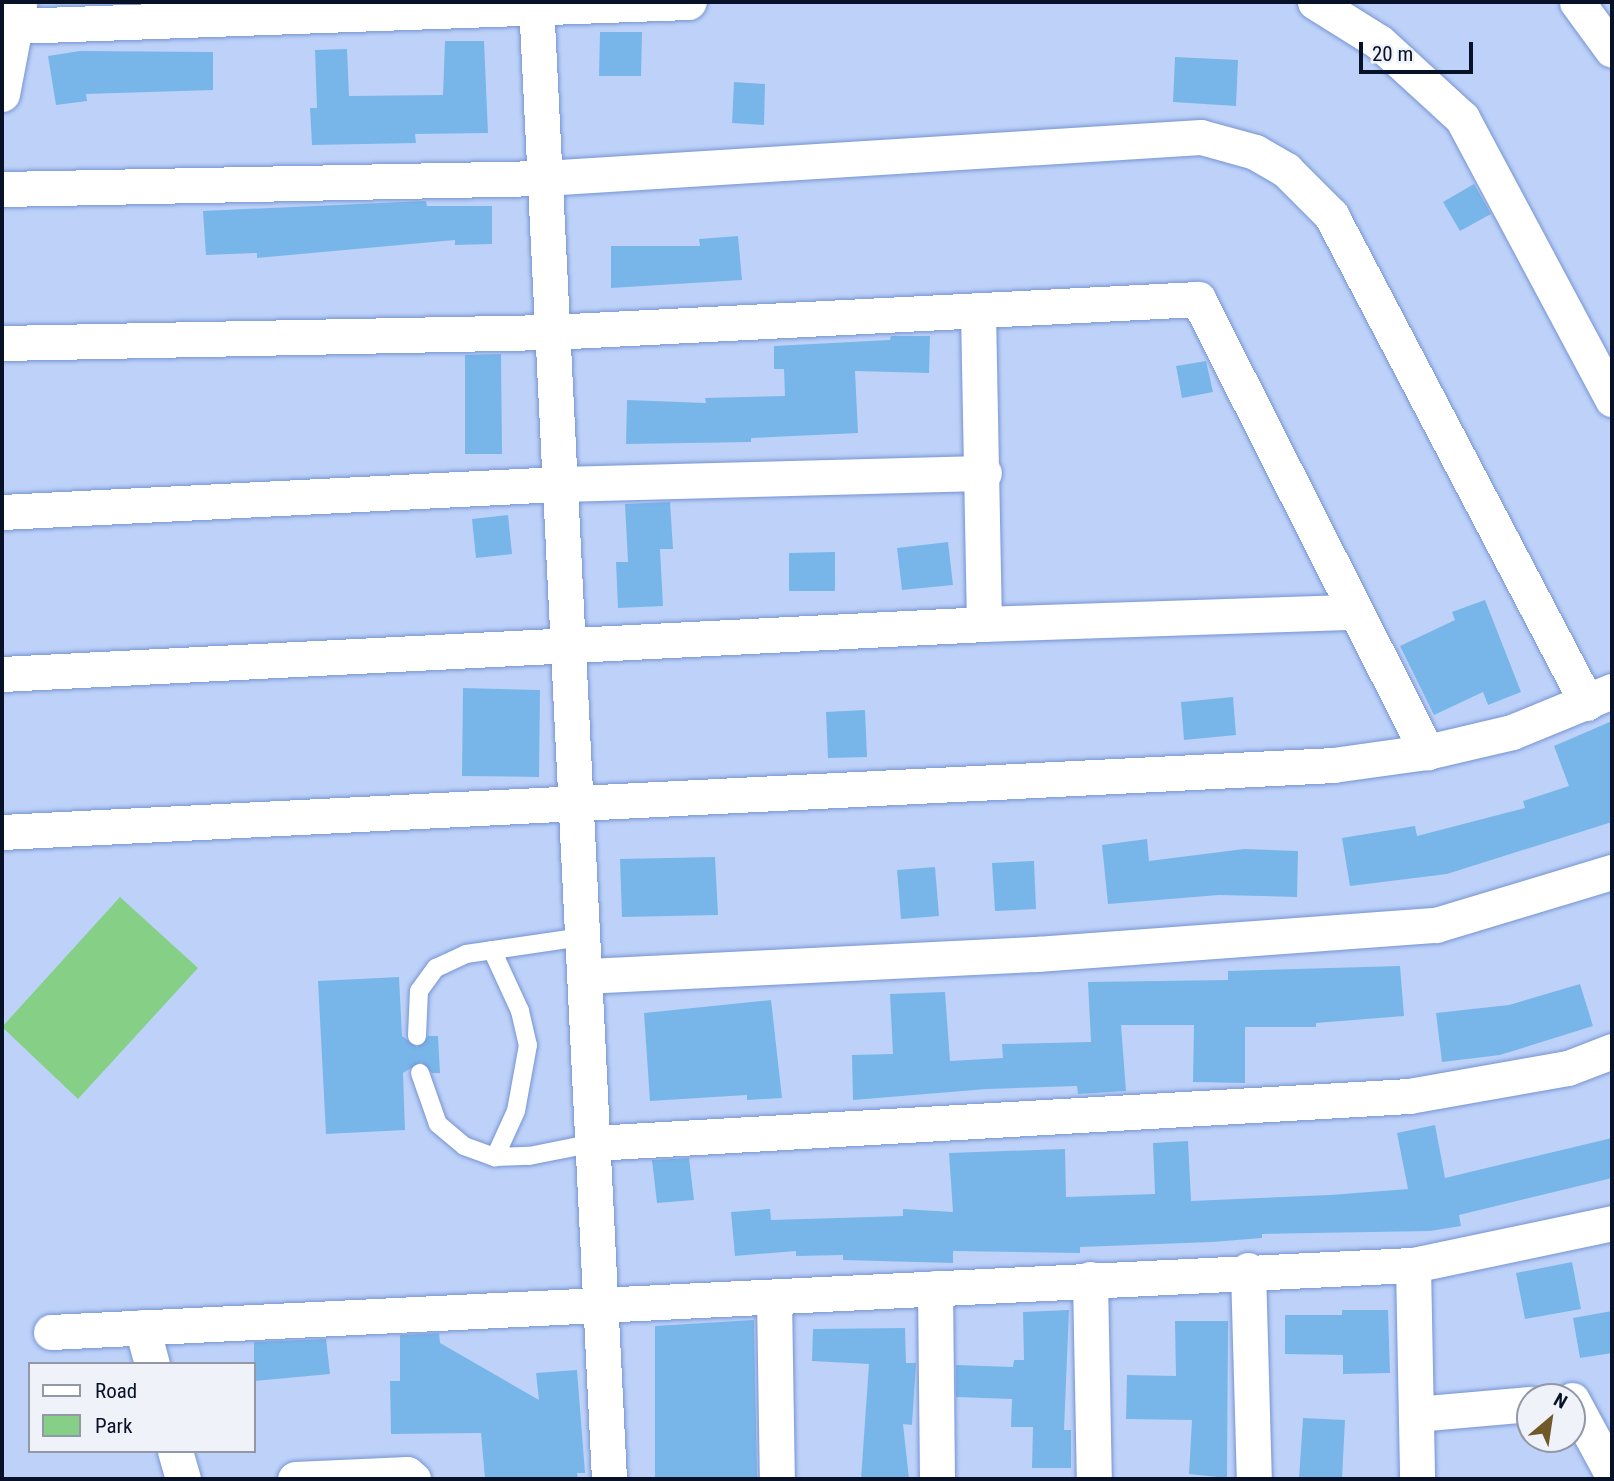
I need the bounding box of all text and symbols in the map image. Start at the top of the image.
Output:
scale bar [1362,28,1476,72]
text: 20 m [1372,42,1413,66]
legend [28,1362,256,1453]
text: Road [95,1379,137,1403]
north arrow [1516,1383,1586,1453]
text: N [1550,1388,1571,1414]
text: Park [95,1414,132,1438]

